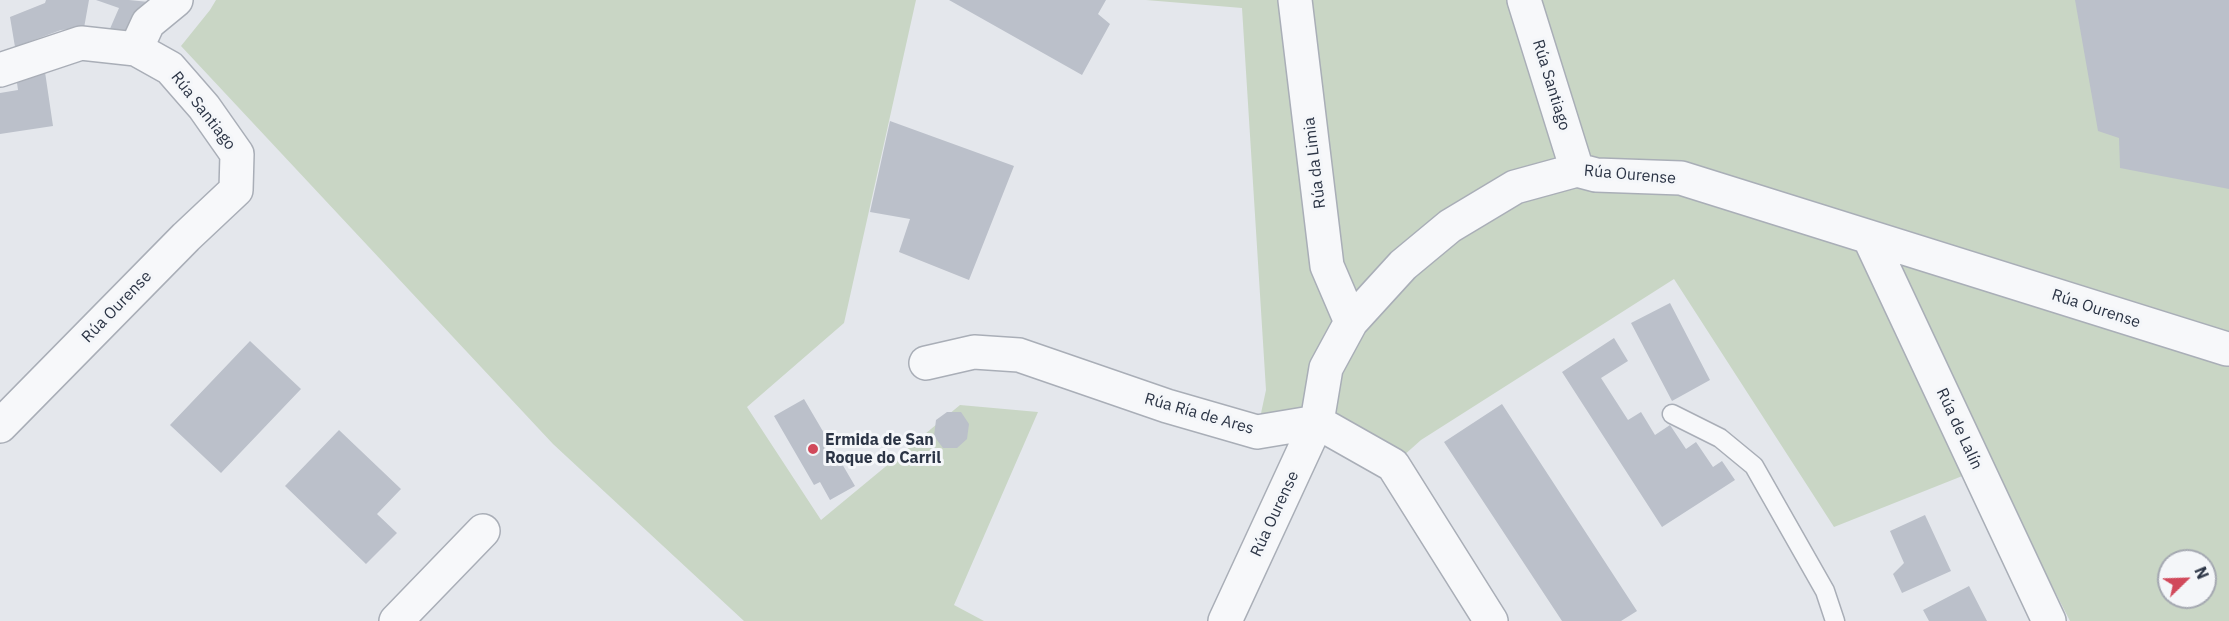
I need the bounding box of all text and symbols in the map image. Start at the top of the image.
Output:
street label: Rúa Santiago [1528,37,1574,133]
street label: Rúa Santiago [166,68,240,154]
street label: Rúa da Limia [1300,116,1330,210]
street label: Rúa Ourense [1583,161,1677,189]
street label: Rúa Ourense [78,267,156,347]
street label: Rúa Ourense [2049,286,2143,332]
street label: Rúa de Lalín [1932,385,1986,473]
street label: Rúa Ría de Ares [1142,389,1256,439]
place label: Ermida de San Roque do Carril [825,430,941,468]
marker: Ermida de San Roque do Carril [806,442,820,456]
street label: Rúa Ourense [1247,468,1303,560]
north arrow [2157,549,2217,609]
text: N [2190,564,2213,582]

